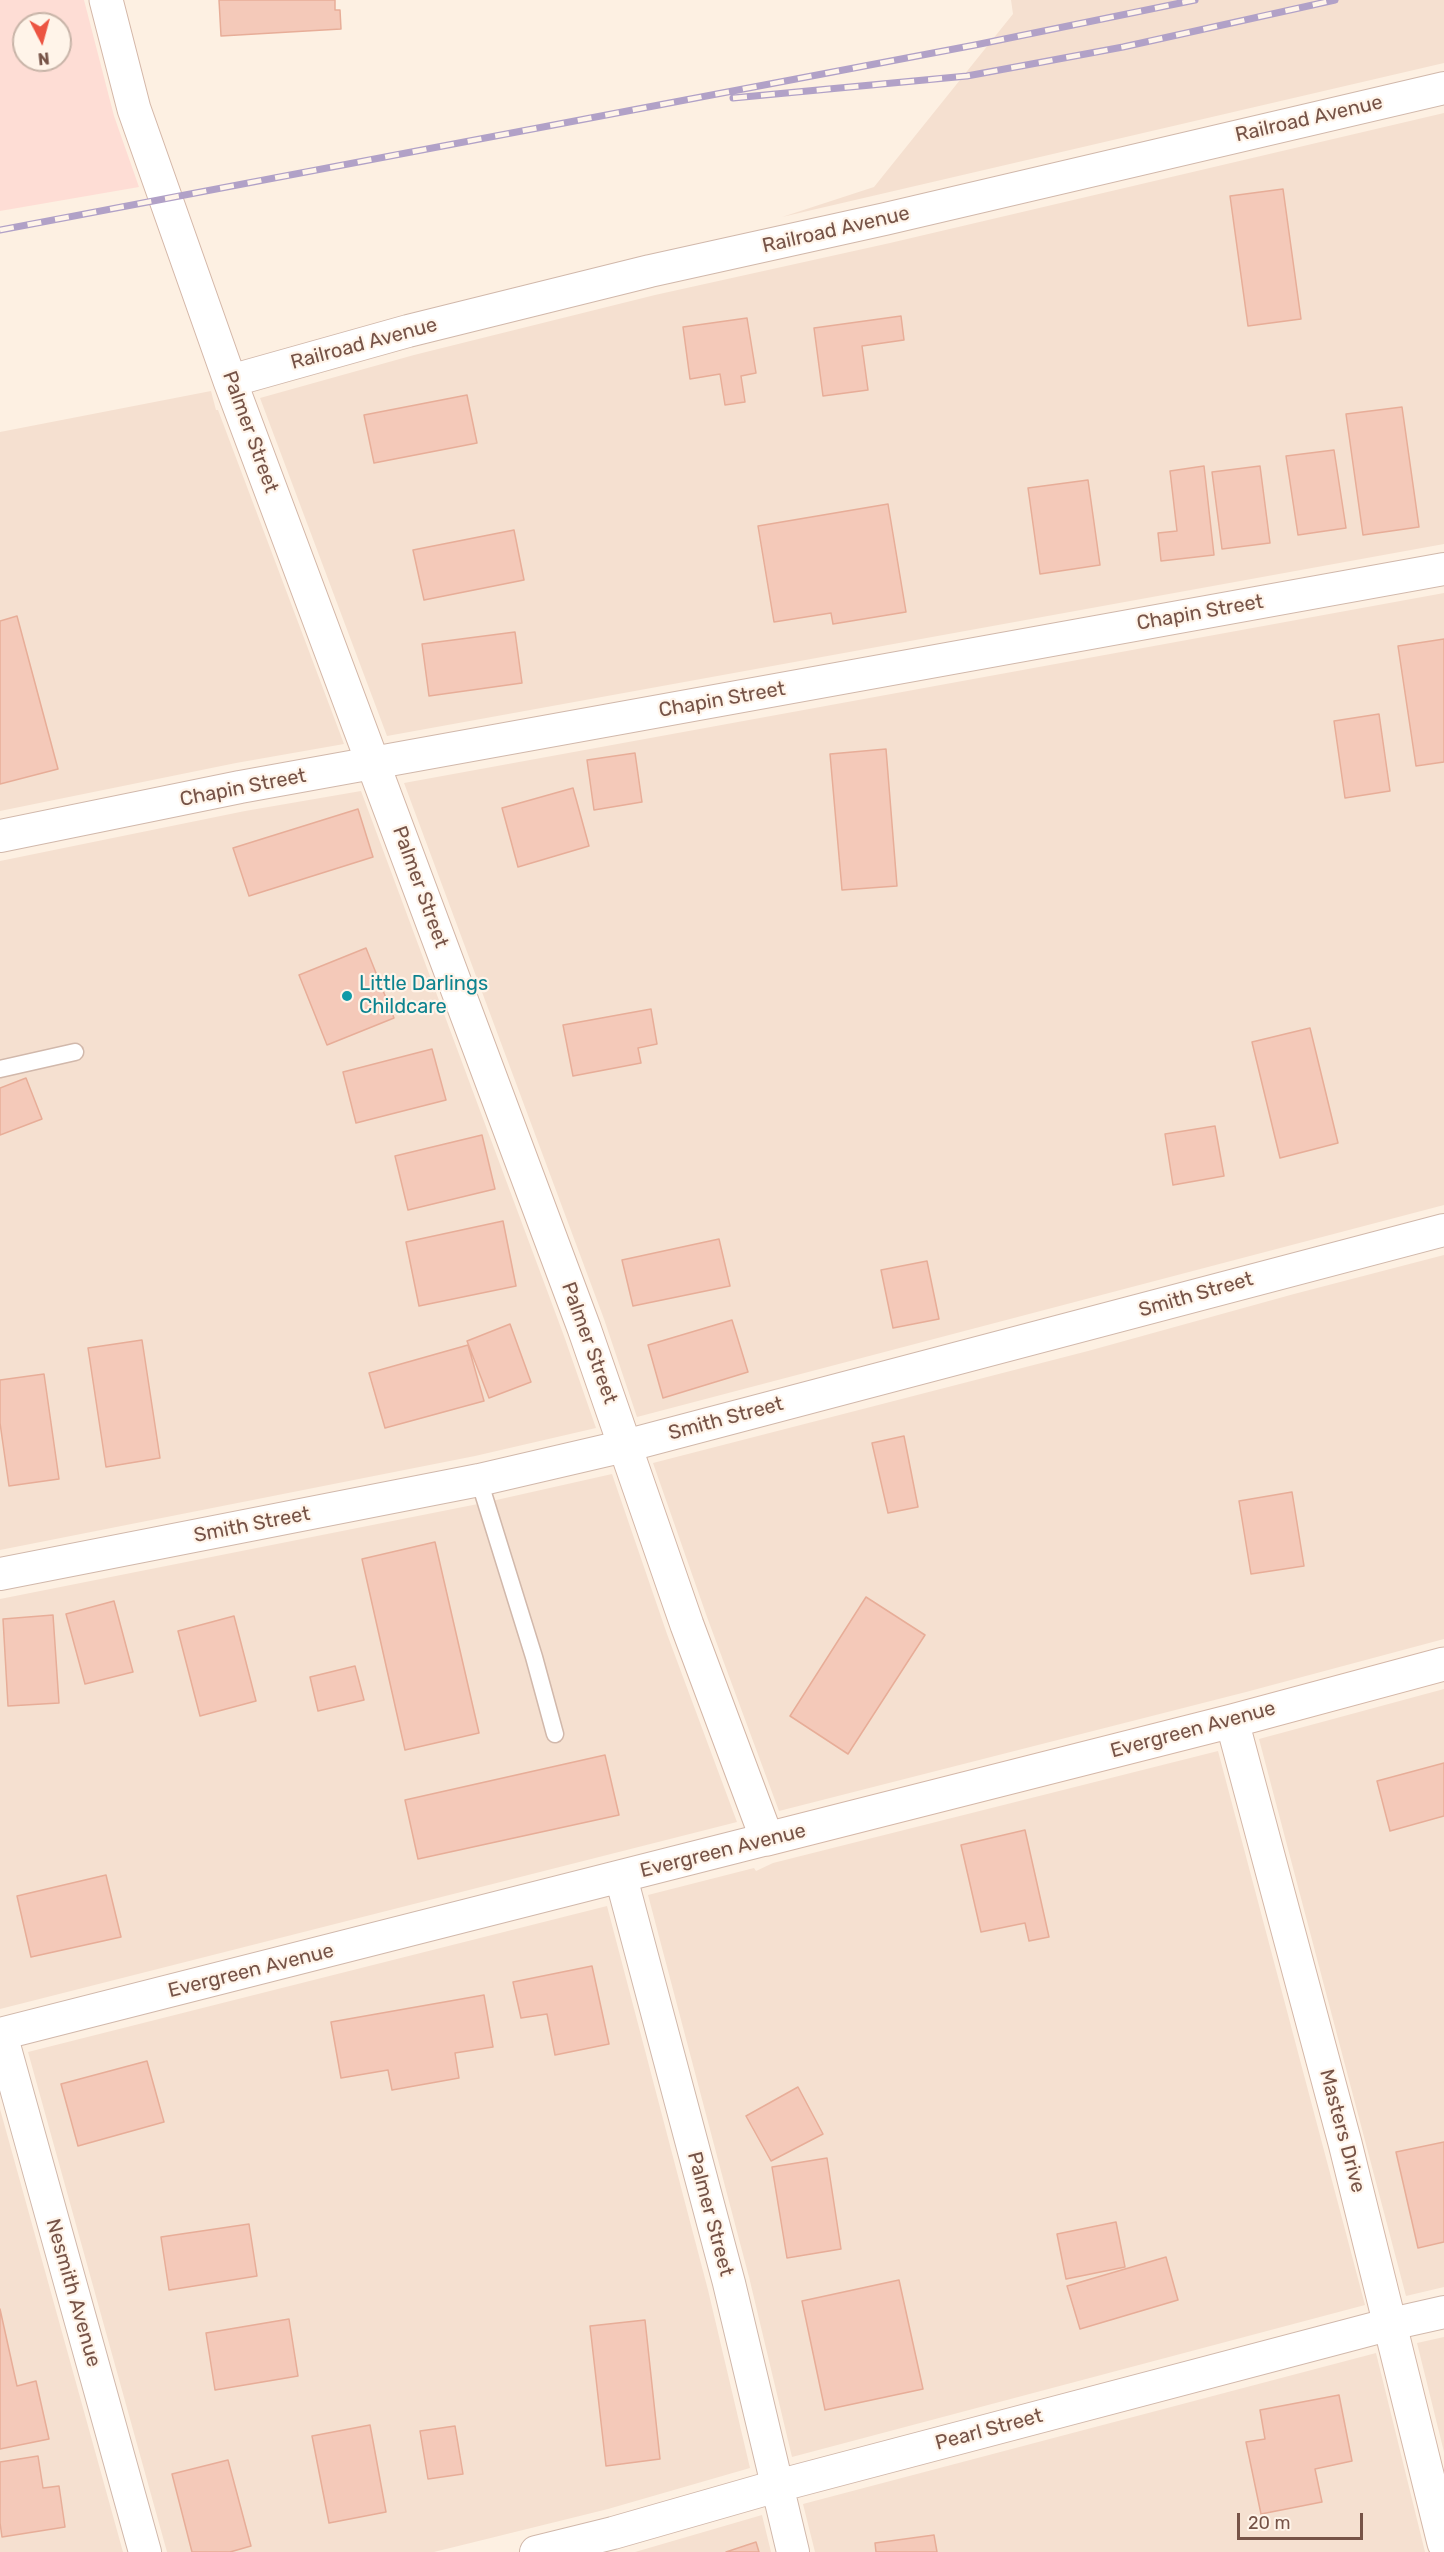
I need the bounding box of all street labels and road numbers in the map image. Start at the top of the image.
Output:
street label: Railroad Avenue [1233,90,1385,148]
street label: Railroad Avenue [760,201,912,259]
street label: Railroad Avenue [288,313,440,375]
street label: Palmer Street [217,368,283,496]
street label: Chapin Street [1135,590,1265,636]
street label: Chapin Street [657,677,787,723]
street label: Chapin Street [178,764,308,812]
street label: Palmer Street [387,823,453,951]
street label: Smith Street [1136,1267,1256,1323]
street label: Palmer Street [556,1279,622,1407]
street label: Smith Street [666,1392,786,1446]
street label: Smith Street [192,1502,312,1548]
street label: Evergreen Avenue [1108,1696,1278,1764]
street label: Evergreen Avenue [638,1819,808,1883]
street label: Evergreen Avenue [166,1939,336,2003]
street label: Masters Drive [1314,2067,1370,2195]
street label: Palmer Street [682,2149,738,2279]
street label: Nesmith Avenue [40,2216,106,2370]
street label: Pearl Street [933,2404,1045,2456]

